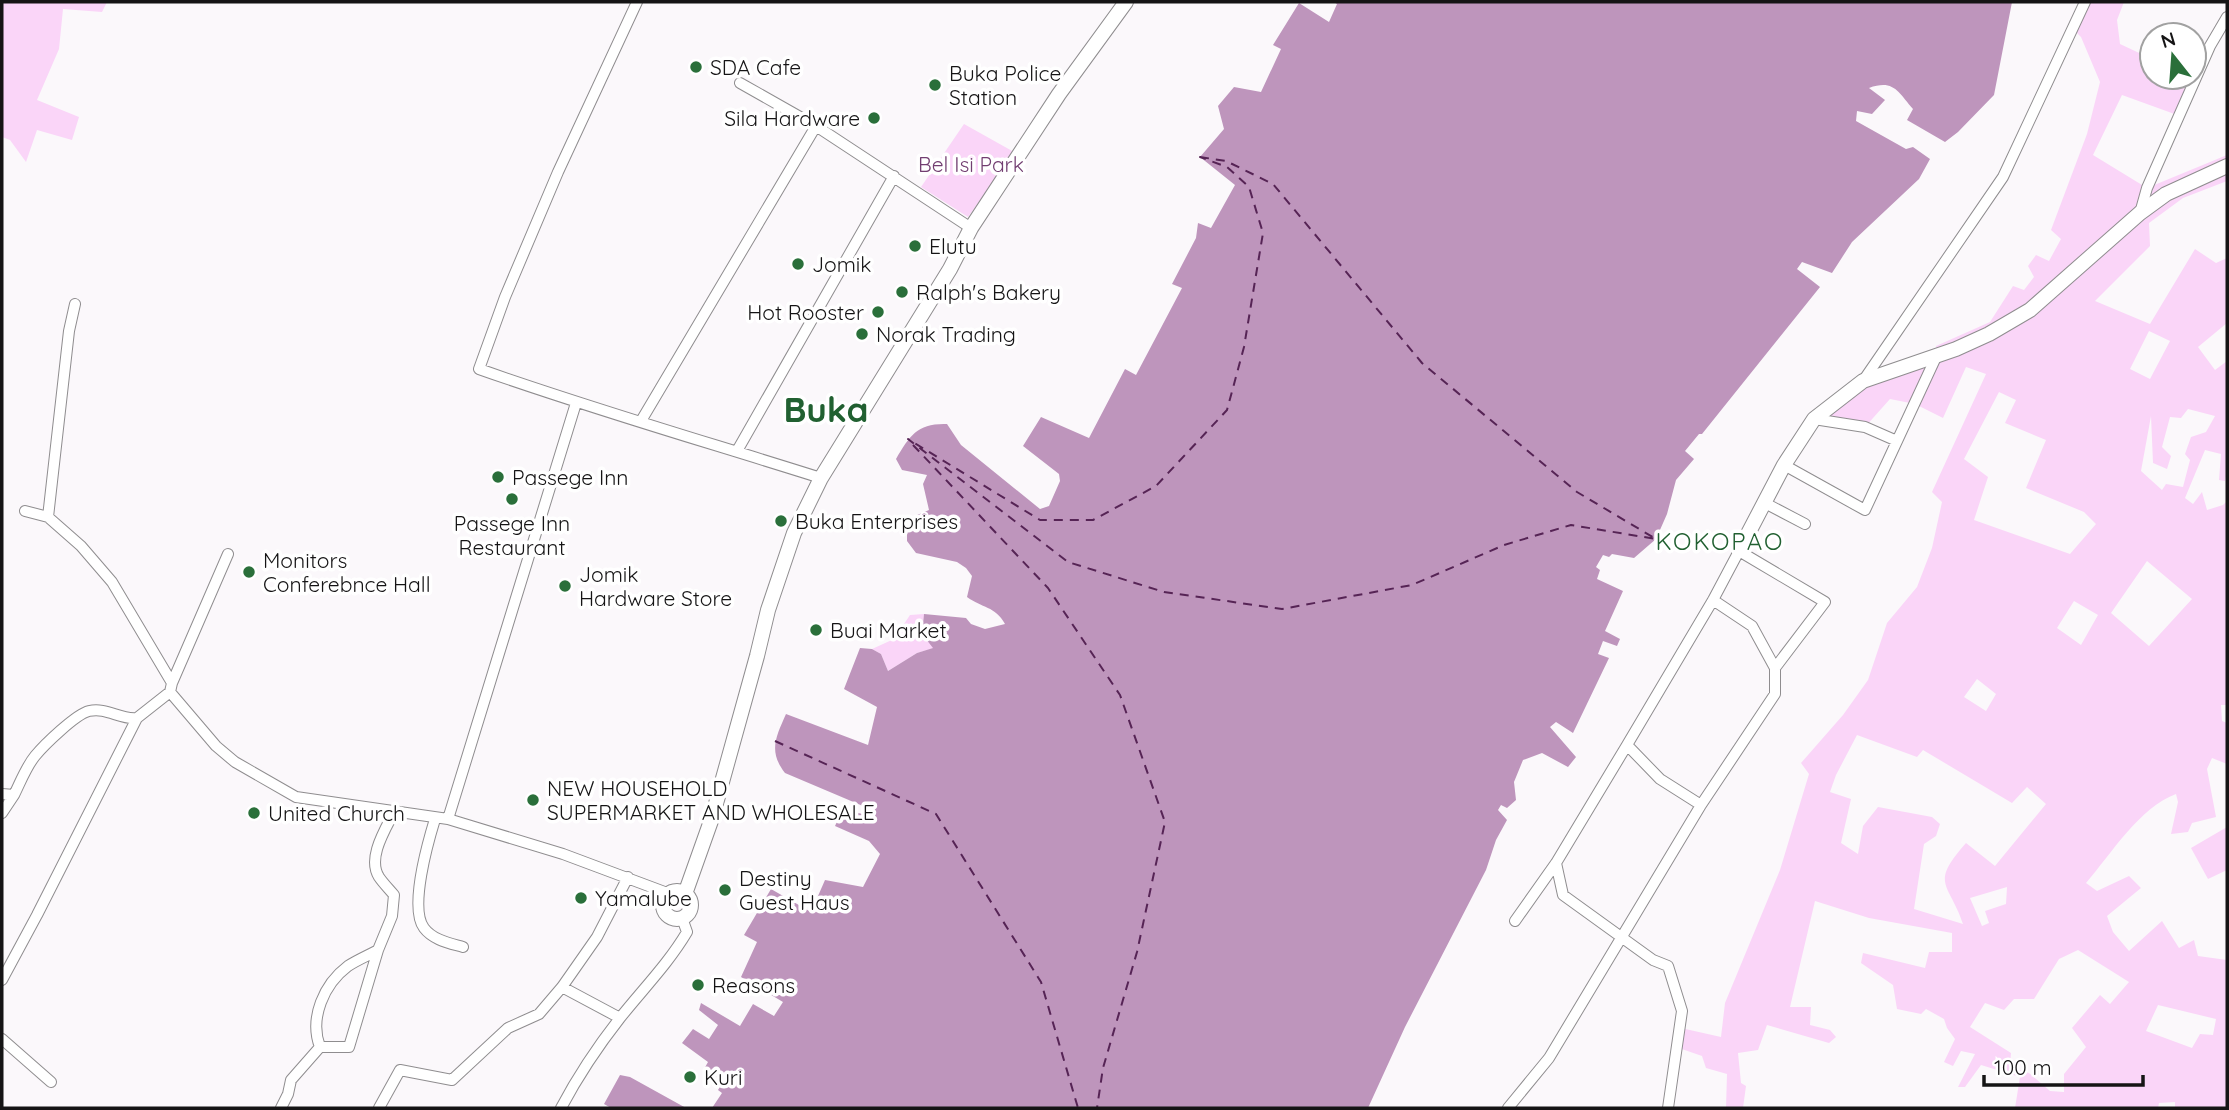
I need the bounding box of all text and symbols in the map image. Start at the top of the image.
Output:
north arrow [2138,21,2208,91]
text: N [2158,26,2178,53]
place label: SDA Cafe [710,54,801,80]
marker: SDA Cafe [688,59,704,75]
place label: Buka Police Station [949,60,1061,110]
marker: Buka Police Station [927,77,943,93]
place label: Sila Hardware [724,105,860,131]
marker: Sila Hardware [866,110,882,126]
park label: Bel Isi Park [918,151,1024,177]
place label: Elutu [929,233,977,259]
marker: Elutu [907,238,923,254]
place label: Jomik [812,251,872,277]
marker: Jomik [790,256,806,272]
place label: Ralph's Bakery [916,279,1061,305]
marker: Ralph's Bakery [894,284,910,300]
place label: Hot Rooster [747,299,864,325]
marker: Hot Rooster [870,304,886,320]
place label: Norak Trading [876,321,1016,347]
marker: Norak Trading [854,326,870,342]
district label: Buka [783,387,869,431]
place label: Passege Inn [512,464,628,490]
marker: Passege Inn [490,469,506,485]
marker: Passege Inn Restaurant [504,491,520,507]
place label: Buka Enterprises [795,508,958,534]
place label: Passege Inn Restaurant [454,510,570,560]
marker: Buka Enterprises [773,513,789,529]
district label: KOKOPAO [1656,526,1784,556]
place label: Monitors Conferebnce Hall [263,547,431,597]
place label: Jomik Hardware Store [579,561,732,611]
marker: Monitors Conferebnce Hall [241,564,257,580]
marker: Jomik Hardware Store [557,578,573,594]
place label: Buai Market [830,617,947,643]
marker: Buai Market [808,622,824,638]
place label: NEW HOUSEHOLD SUPERMARKET AND WHOLESALE [547,775,875,825]
marker: NEW HOUSEHOLD SUPERMARKET AND WHOLESALE [525,792,541,808]
place label: United Church [268,800,405,826]
marker: United Church [246,805,262,821]
place label: Destiny Guest Haus [739,865,850,915]
marker: Destiny Guest Haus [717,882,733,898]
place label: Yamalube [595,885,692,911]
marker: Yamalube [573,890,589,906]
place label: Reasons [712,972,795,998]
marker: Reasons [690,977,706,993]
scale bar [1984,1044,2143,1088]
text: 100 m [1994,1054,2052,1080]
place label: Kuri [704,1064,742,1090]
marker: Kuri [682,1069,698,1085]

